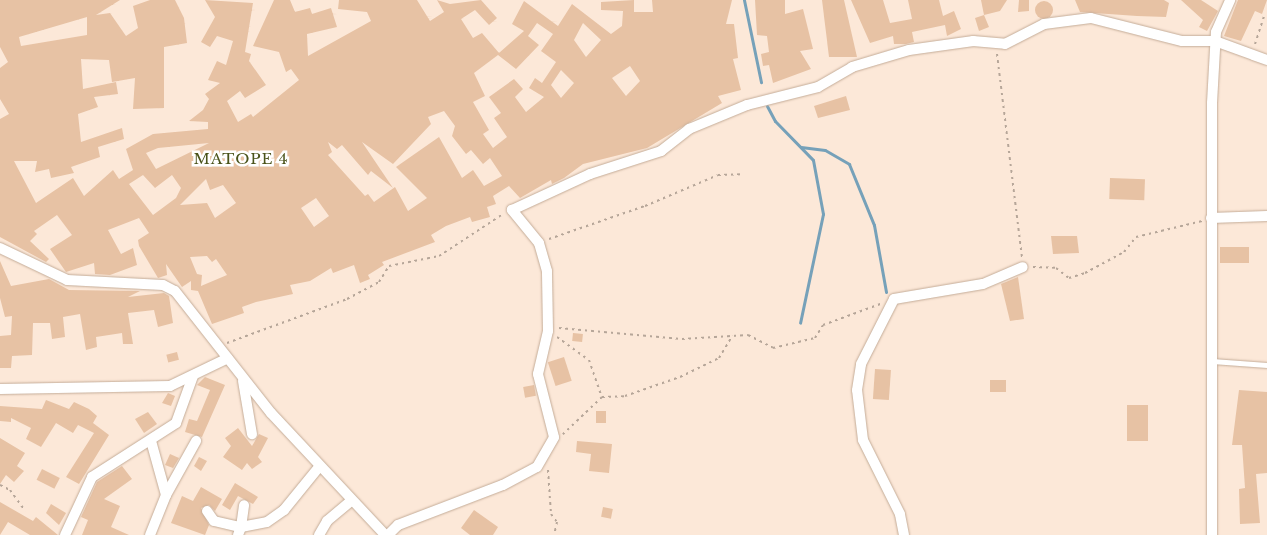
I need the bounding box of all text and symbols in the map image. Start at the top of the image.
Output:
district label: MATOPE 4 [192,150,290,168]

